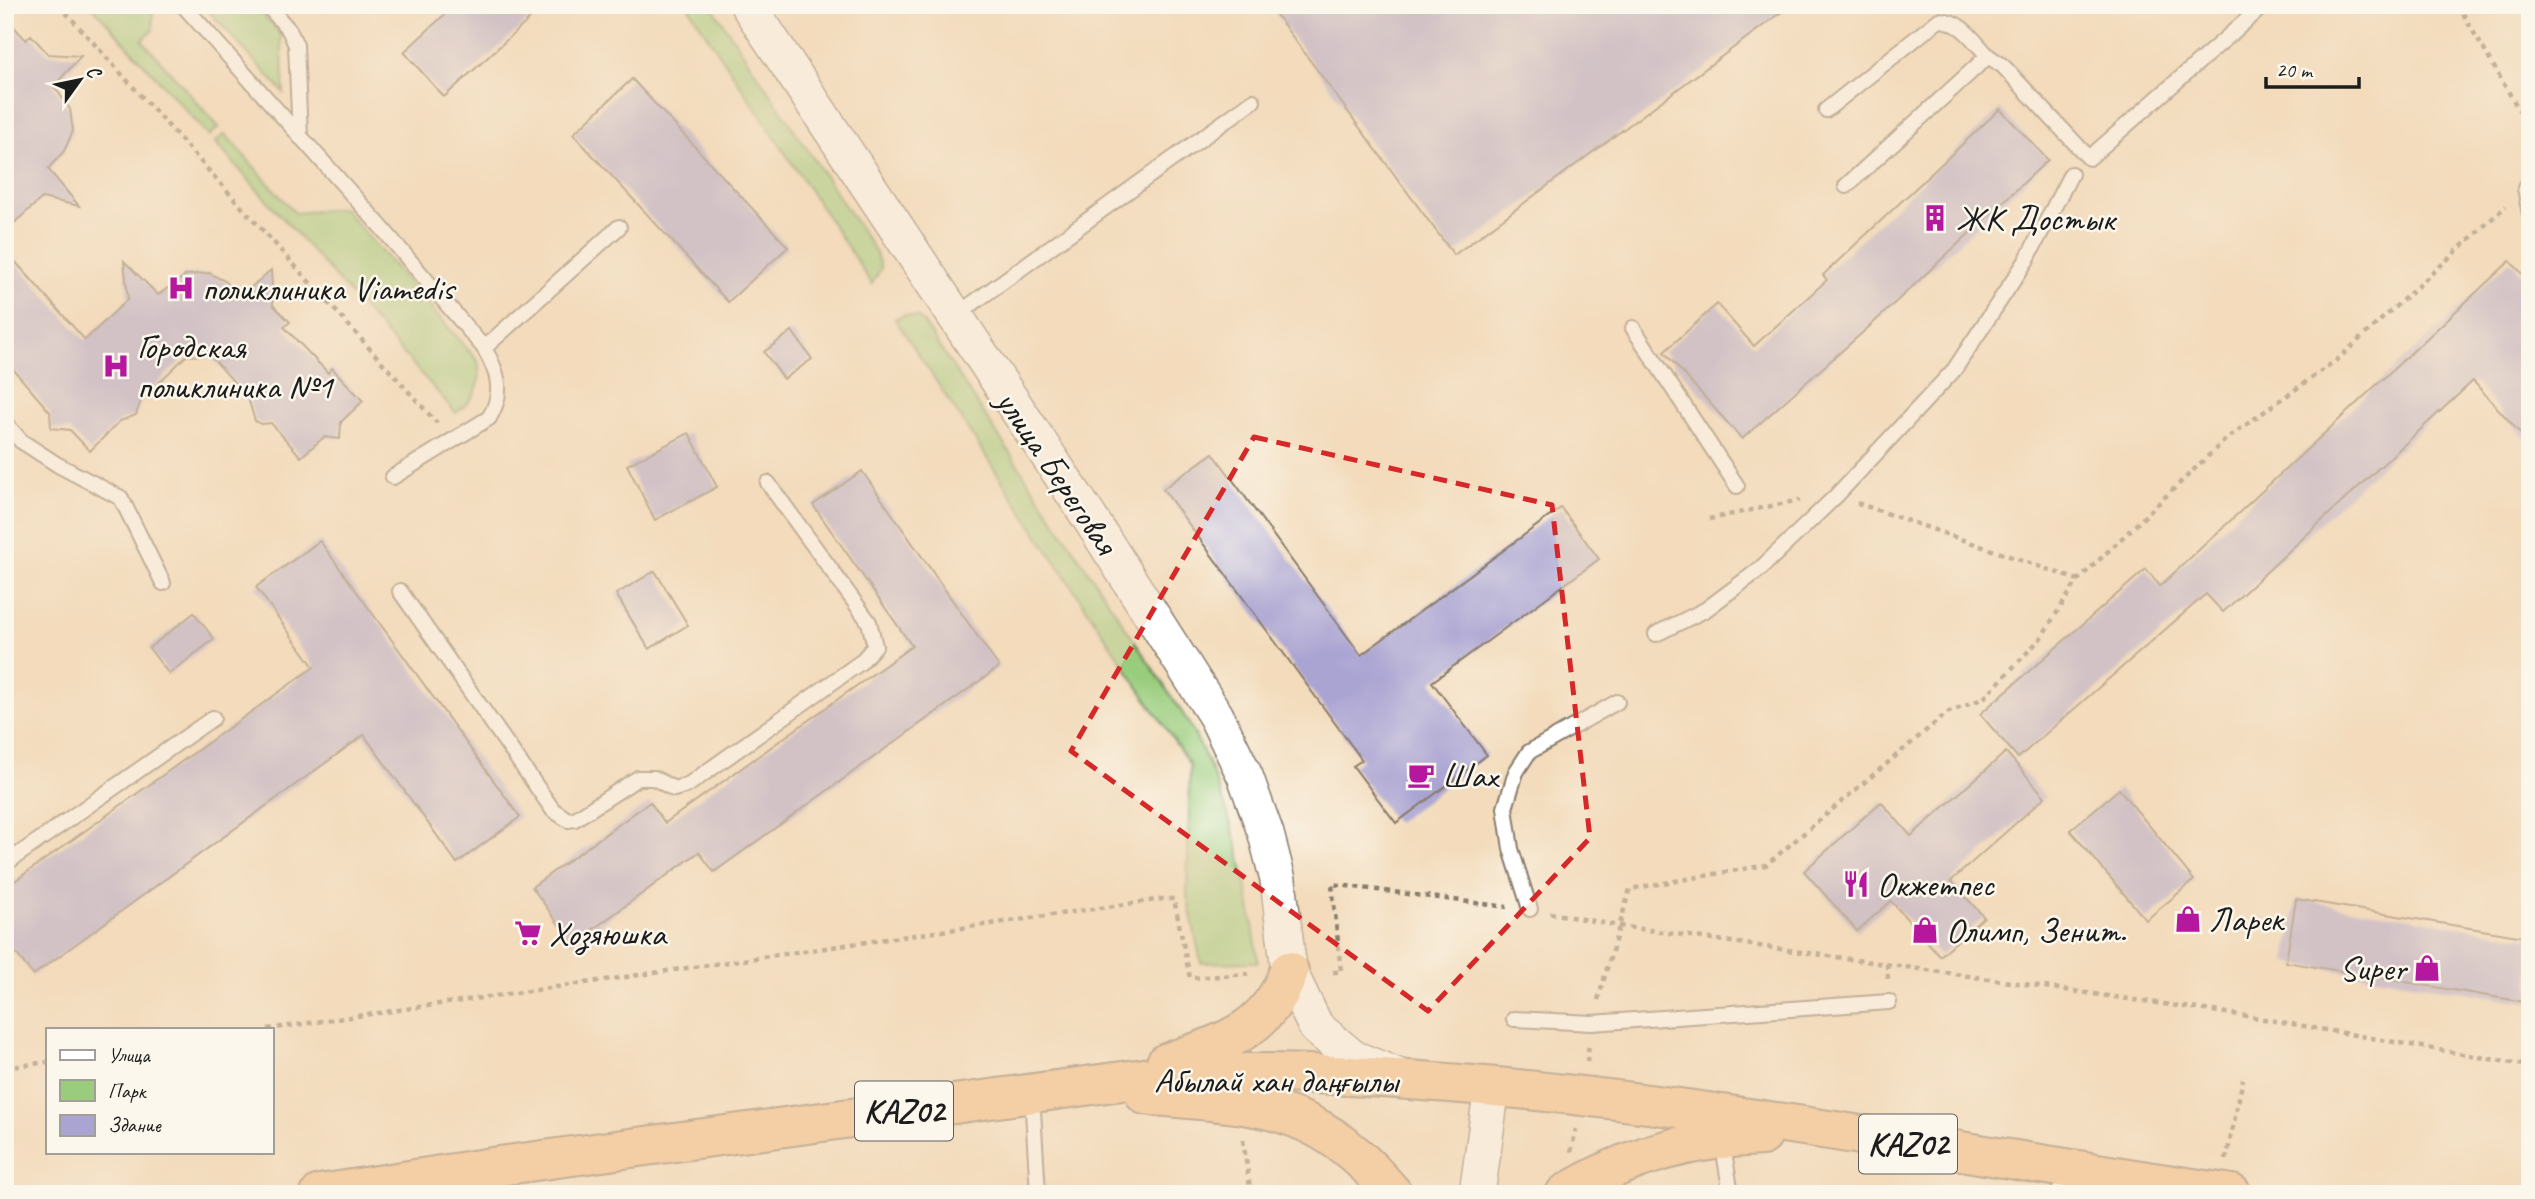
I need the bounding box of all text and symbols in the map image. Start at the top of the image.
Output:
north arrow [46,46,116,116]
scale bar [2266,46,2358,90]
text: 20 m [2276,57,2314,83]
text: С [81,61,107,84]
place label: ЖК Достык [1956,196,2118,241]
building icon: ЖК Достык [1920,203,1950,233]
place label: поликлиника Viamedis [202,266,457,311]
hospital icon: поликлиника Viamedis [166,273,196,303]
place label: Городская поликлиника №1 [137,324,335,409]
hospital icon: Городская поликлиника №1 [101,351,131,381]
street label: улица Береговая [985,380,1129,564]
place label: Шах [1442,753,1501,798]
cafe icon: Шах [1406,760,1436,790]
place label: Окжетпес [1877,862,1995,907]
restaurant icon: Окжетпес [1841,869,1871,899]
place label: Ларек [2209,897,2286,942]
shop icon: Ларек [2173,904,2203,934]
place label: Олимп, Зенит. [1946,908,2126,953]
place label: Хозяюшка [549,911,668,956]
shop icon: Олимп, Зенит. [1910,915,1940,945]
supermarket icon: Хозяюшка [513,918,543,948]
place label: Super [2340,946,2408,991]
shop icon: Super [2412,953,2442,983]
legend [46,1028,273,1154]
text: Улица [108,1042,151,1068]
street label: Абылай хан даңғылы [1154,1058,1401,1103]
text: Парк [108,1078,148,1104]
road number: KАZ02 [855,1082,953,1140]
text: Здание [108,1112,162,1138]
road number: KАZ02 [1859,1114,1957,1174]

